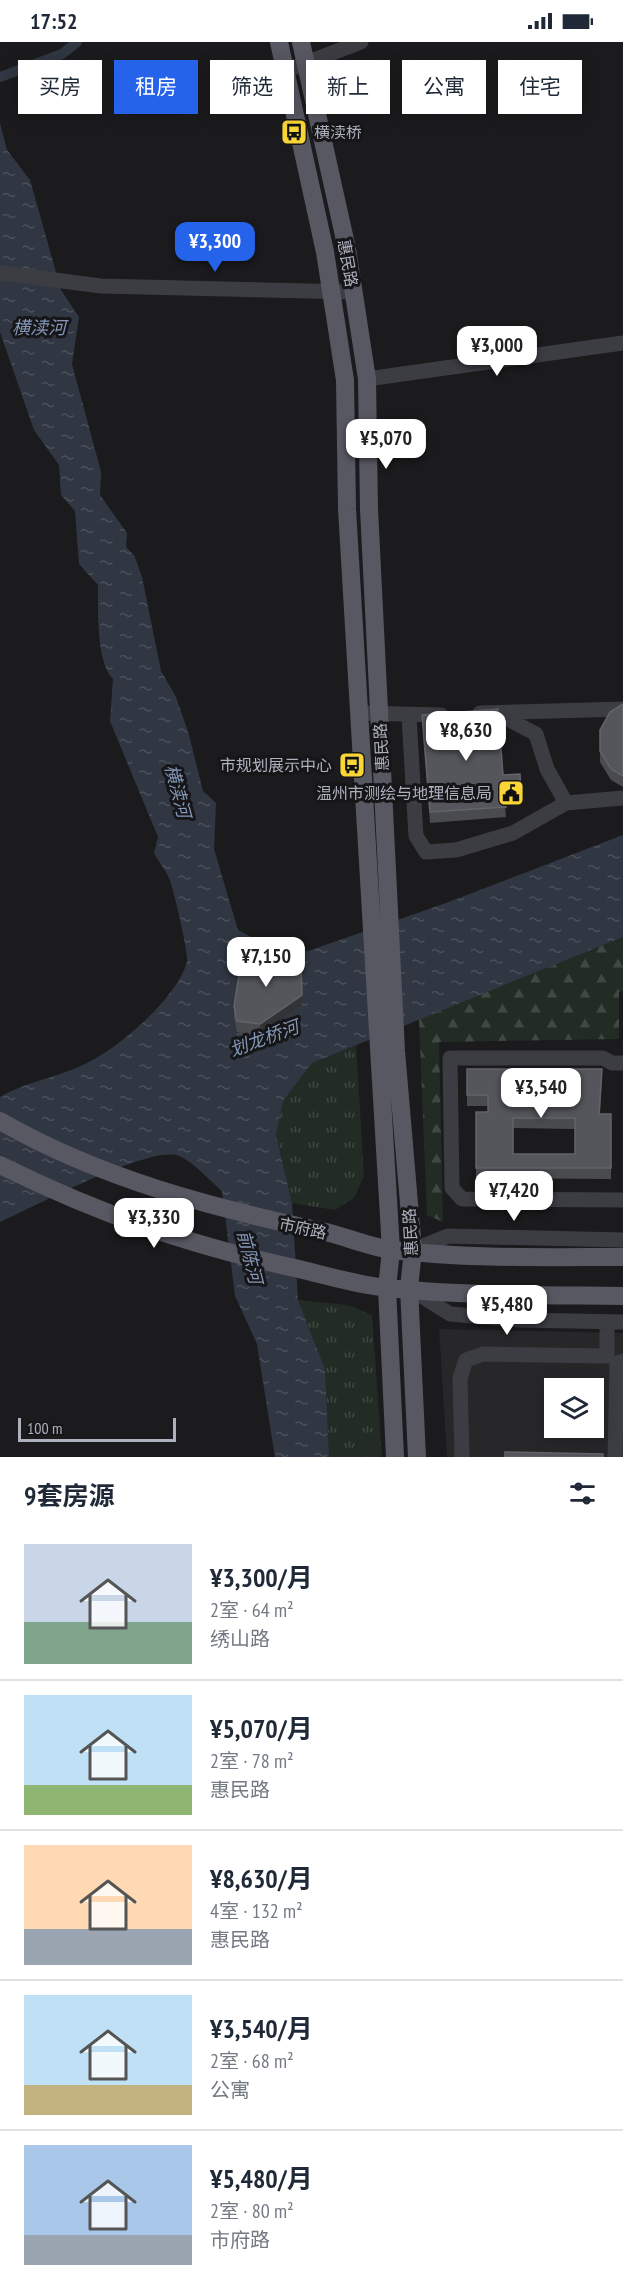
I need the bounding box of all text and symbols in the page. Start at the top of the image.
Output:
text: 17:52 [30,7,78,35]
chip: 买房 [18,60,102,114]
chip: 租房 [114,60,198,114]
chip: 筛选 [210,60,294,114]
chip: 新上 [306,60,390,114]
chip: 公寓 [402,60,486,114]
chip: 住宅 [498,60,582,114]
bus stop icon: 横渎桥 [279,117,309,147]
place label: 横渎桥 [314,122,362,142]
pin: ¥3,300 [166,222,264,273]
text: ¥3,300 [189,228,241,254]
street label: 惠民路 [334,238,362,288]
water label: 横渎河 [12,316,69,339]
pin: ¥3,000 [448,326,546,377]
text: ¥3,000 [471,332,523,358]
pin: ¥5,070 [337,419,435,470]
text: ¥5,070 [360,425,412,451]
pin: ¥8,630 [417,711,515,762]
text: ¥8,630 [440,717,492,743]
street label: 惠民路 [370,723,392,771]
bus stop icon: 市规划展示中心 [337,750,367,780]
place label: 市规划展示中心 [220,755,332,775]
water label: 横渎河 [160,762,197,823]
public building icon: 温州市测绘与地理信息局 [496,778,526,808]
place label: 温州市测绘与地理信息局 [316,783,492,803]
pin: ¥7,150 [217,937,315,988]
text: ¥7,150 [241,943,291,969]
water label: 划龙桥河 [226,1014,305,1061]
pin: ¥3,540 [492,1068,590,1119]
text: ¥3,540 [515,1074,567,1100]
pin: ¥7,420 [465,1171,563,1222]
text: ¥7,420 [489,1177,539,1203]
pin: ¥3,330 [105,1198,203,1249]
text: ¥3,330 [128,1204,180,1230]
street label: 惠民路 [399,1208,421,1256]
street label: 市府路 [277,1213,329,1243]
water label: 前陈河 [232,1228,268,1289]
pin: ¥5,480 [458,1285,556,1336]
text: ¥5,480 [481,1291,533,1317]
map controls [544,1378,604,1438]
button: layers [544,1378,604,1438]
scale bar [18,1415,176,1442]
text: 100 m [27,1418,62,1438]
icon: filters [566,1477,599,1510]
text: 9套房源 [24,1479,114,1512]
text: ¥3,300/月 [210,1561,313,1594]
icon: home [72,1568,144,1640]
text: 2室 · 64 m² [210,1597,294,1623]
text: 绣山路 [210,1626,270,1652]
text: ¥5,070/月 [210,1712,313,1745]
icon: home [72,1719,144,1791]
text: 2室 · 78 m² [210,1748,294,1774]
text: 惠民路 [210,1777,270,1803]
text: ¥8,630/月 [210,1862,313,1895]
icon: home [72,1869,144,1941]
text: 4室 · 132 m² [210,1898,303,1924]
text: 惠民路 [210,1927,270,1953]
text: ¥3,540/月 [210,2012,313,2045]
icon: home [72,2019,144,2091]
text: 2室 · 68 m² [210,2048,294,2074]
text: 公寓 [210,2077,250,2103]
text: ¥5,480/月 [210,2162,313,2195]
icon: home [72,2169,144,2241]
text: 2室 · 80 m² [210,2198,294,2224]
text: 市府路 [210,2227,270,2253]

